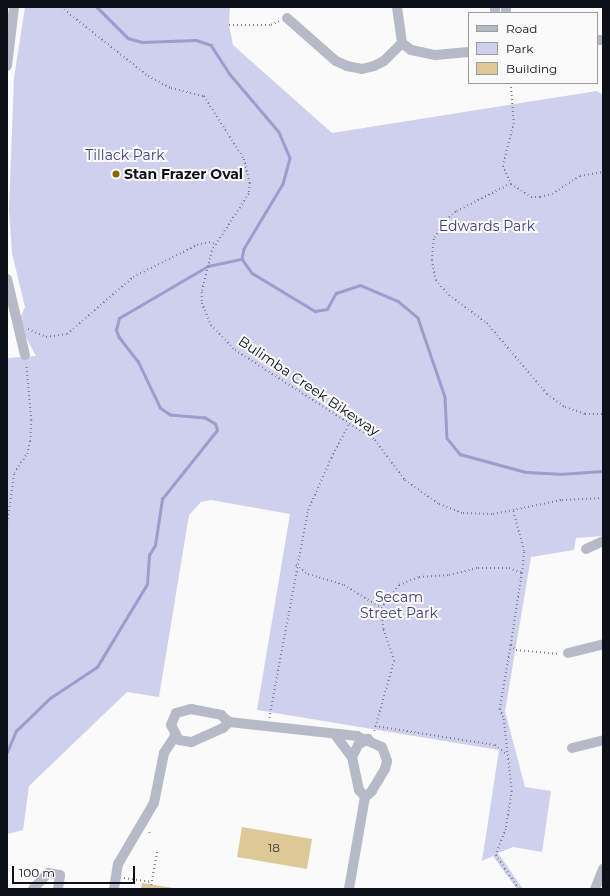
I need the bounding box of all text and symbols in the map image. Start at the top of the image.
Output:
legend [468,12,598,84]
text: Road [506,21,537,36]
text: Park [506,41,533,56]
text: Building [506,61,557,76]
park label: Tillack Park [85,147,165,163]
place label: Stan Frazer Oval [124,166,243,182]
marker: Stan Frazer Oval [111,169,121,179]
park label: Edwards Park [439,218,535,234]
street label: Bulimba Creek Bikeway [235,333,383,439]
park label: Secam Street Park [360,589,438,622]
house number: 18 [268,841,280,855]
scale bar [14,858,137,884]
text: 100 m [19,865,55,880]

